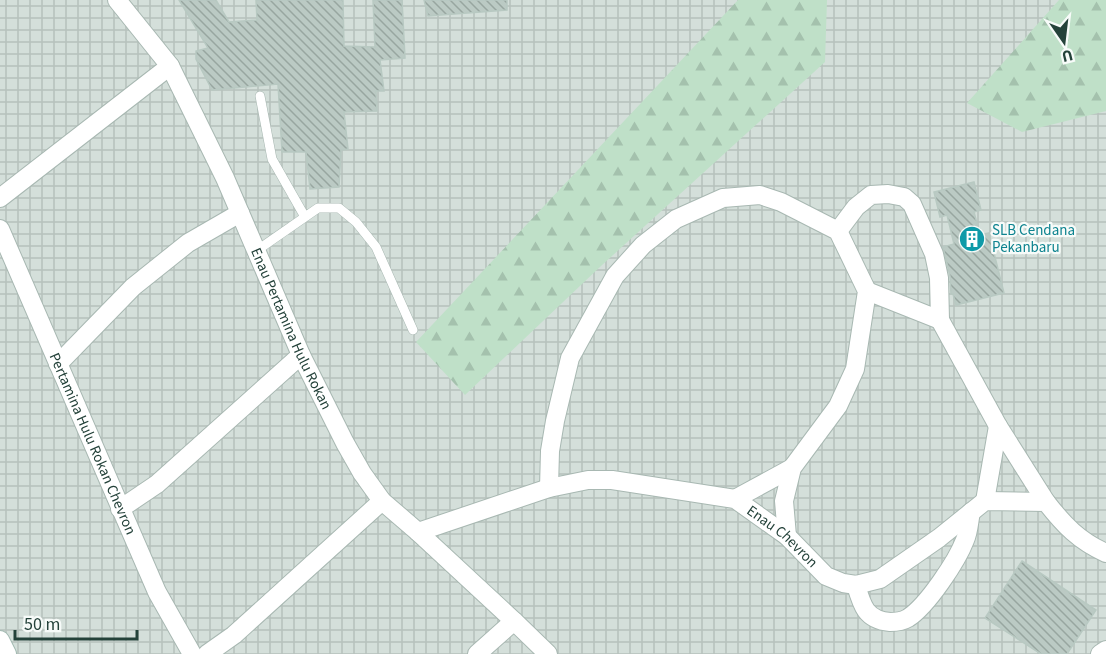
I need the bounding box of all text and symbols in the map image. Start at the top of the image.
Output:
north arrow [1034,12,1094,72]
text: U [1060,44,1075,68]
place label: SLB Cendana Pekanbaru [992,220,1075,258]
building icon: SLB Cendana Pekanbaru [957,224,987,254]
street label: Enau Pertamina Hulu Rokan [246,244,337,413]
street label: Pertamina Hulu Rokan Chevron [44,349,142,538]
street label: Enau Chevron [743,500,823,572]
scale bar [15,603,136,641]
text: 50 m [24,612,60,637]

